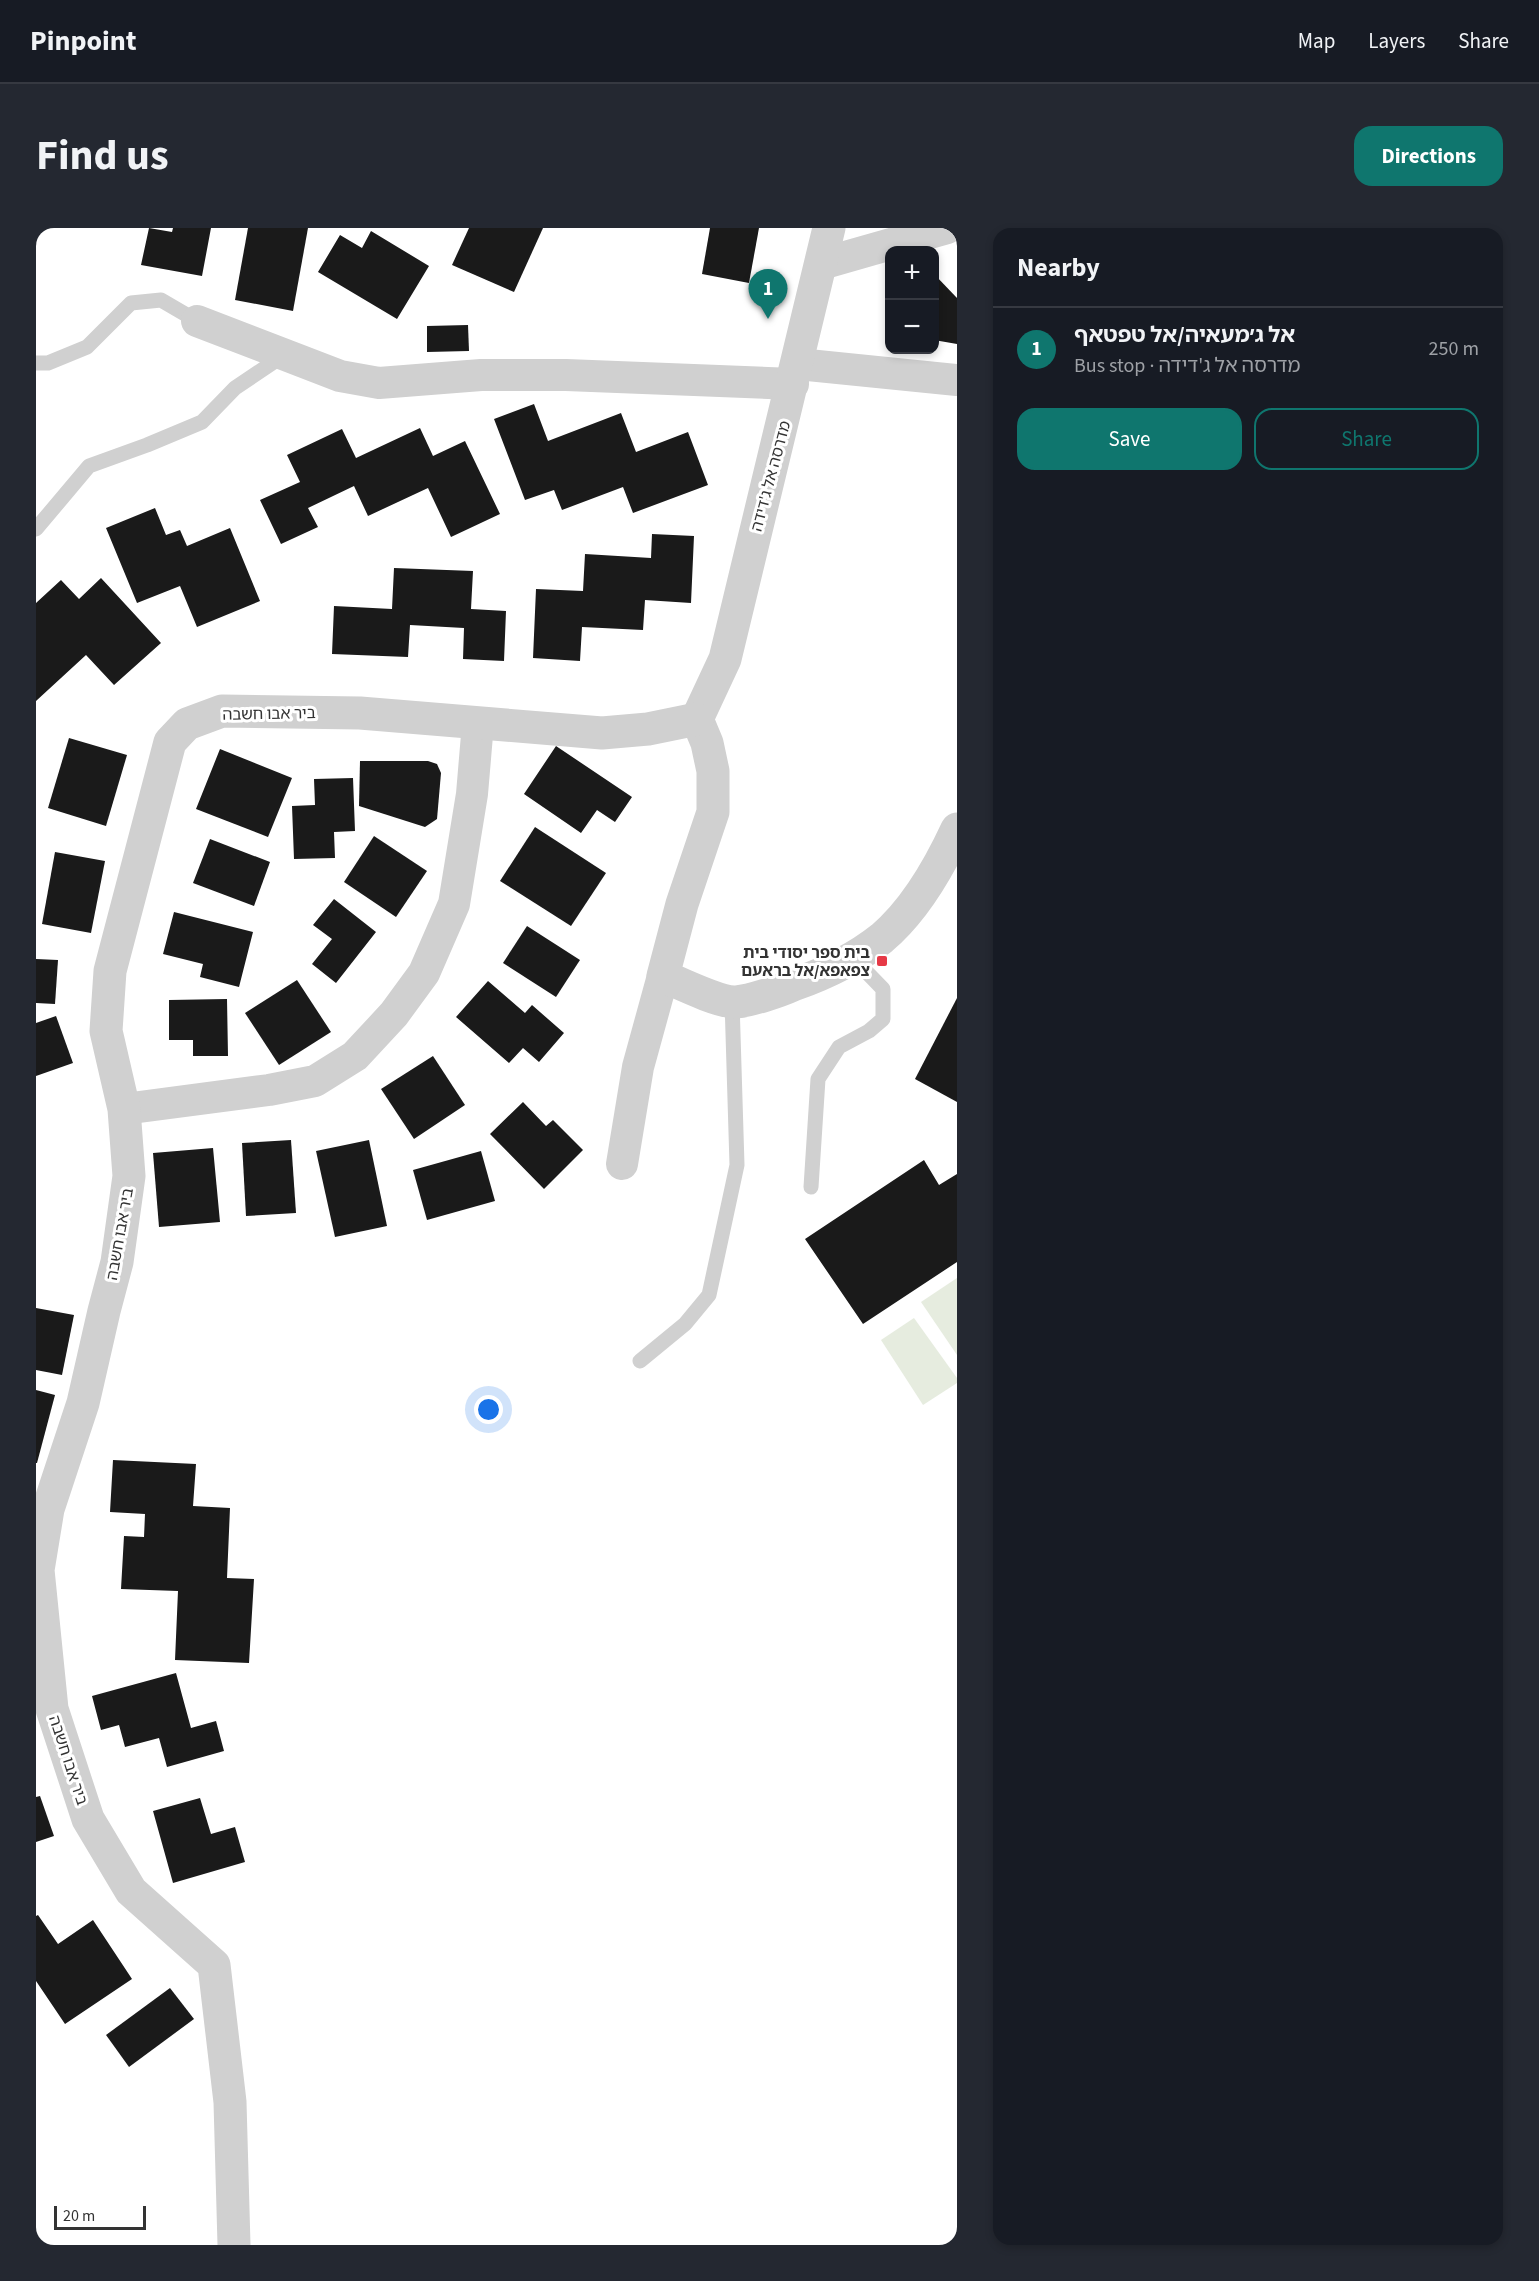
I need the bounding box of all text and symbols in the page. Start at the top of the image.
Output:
text: Pinpoint [30,21,137,61]
text: Map [1298,26,1335,56]
text: Layers [1368,26,1425,56]
text: Share [1458,26,1509,56]
text: Find us [36,126,169,186]
button: Directions [1354,126,1503,186]
map controls [885,246,939,354]
button: + [885,246,939,300]
text: Nearby [1017,249,1100,286]
pin: 1 [748,270,788,319]
button: − [885,300,939,354]
text: אל ג׳מעאיה/אל טפטאף [1074,319,1295,351]
text: 1 [1031,335,1042,363]
text: 250 m [1429,335,1479,363]
text: Bus stop · מדרסה אל ג'דידה [1074,352,1301,380]
button: Save [1017,408,1242,470]
button: Share [1254,408,1479,470]
street label: מדרסה אל ג'דידה [746,419,796,534]
street label: ביר אבו חשבה [222,702,316,726]
place label: בית ספר יסודי בית צפאפא/אל בראעם [741,942,870,982]
marker: בית ספר יסודי בית צפאפא/אל בראעם [875,954,889,968]
street label: ביר אבו חשבה [101,1186,139,1282]
your location [474,1395,503,1424]
street label: ביר אבו חשבה [43,1712,93,1808]
scale bar [54,2203,146,2230]
text: 20 m [63,2205,95,2227]

